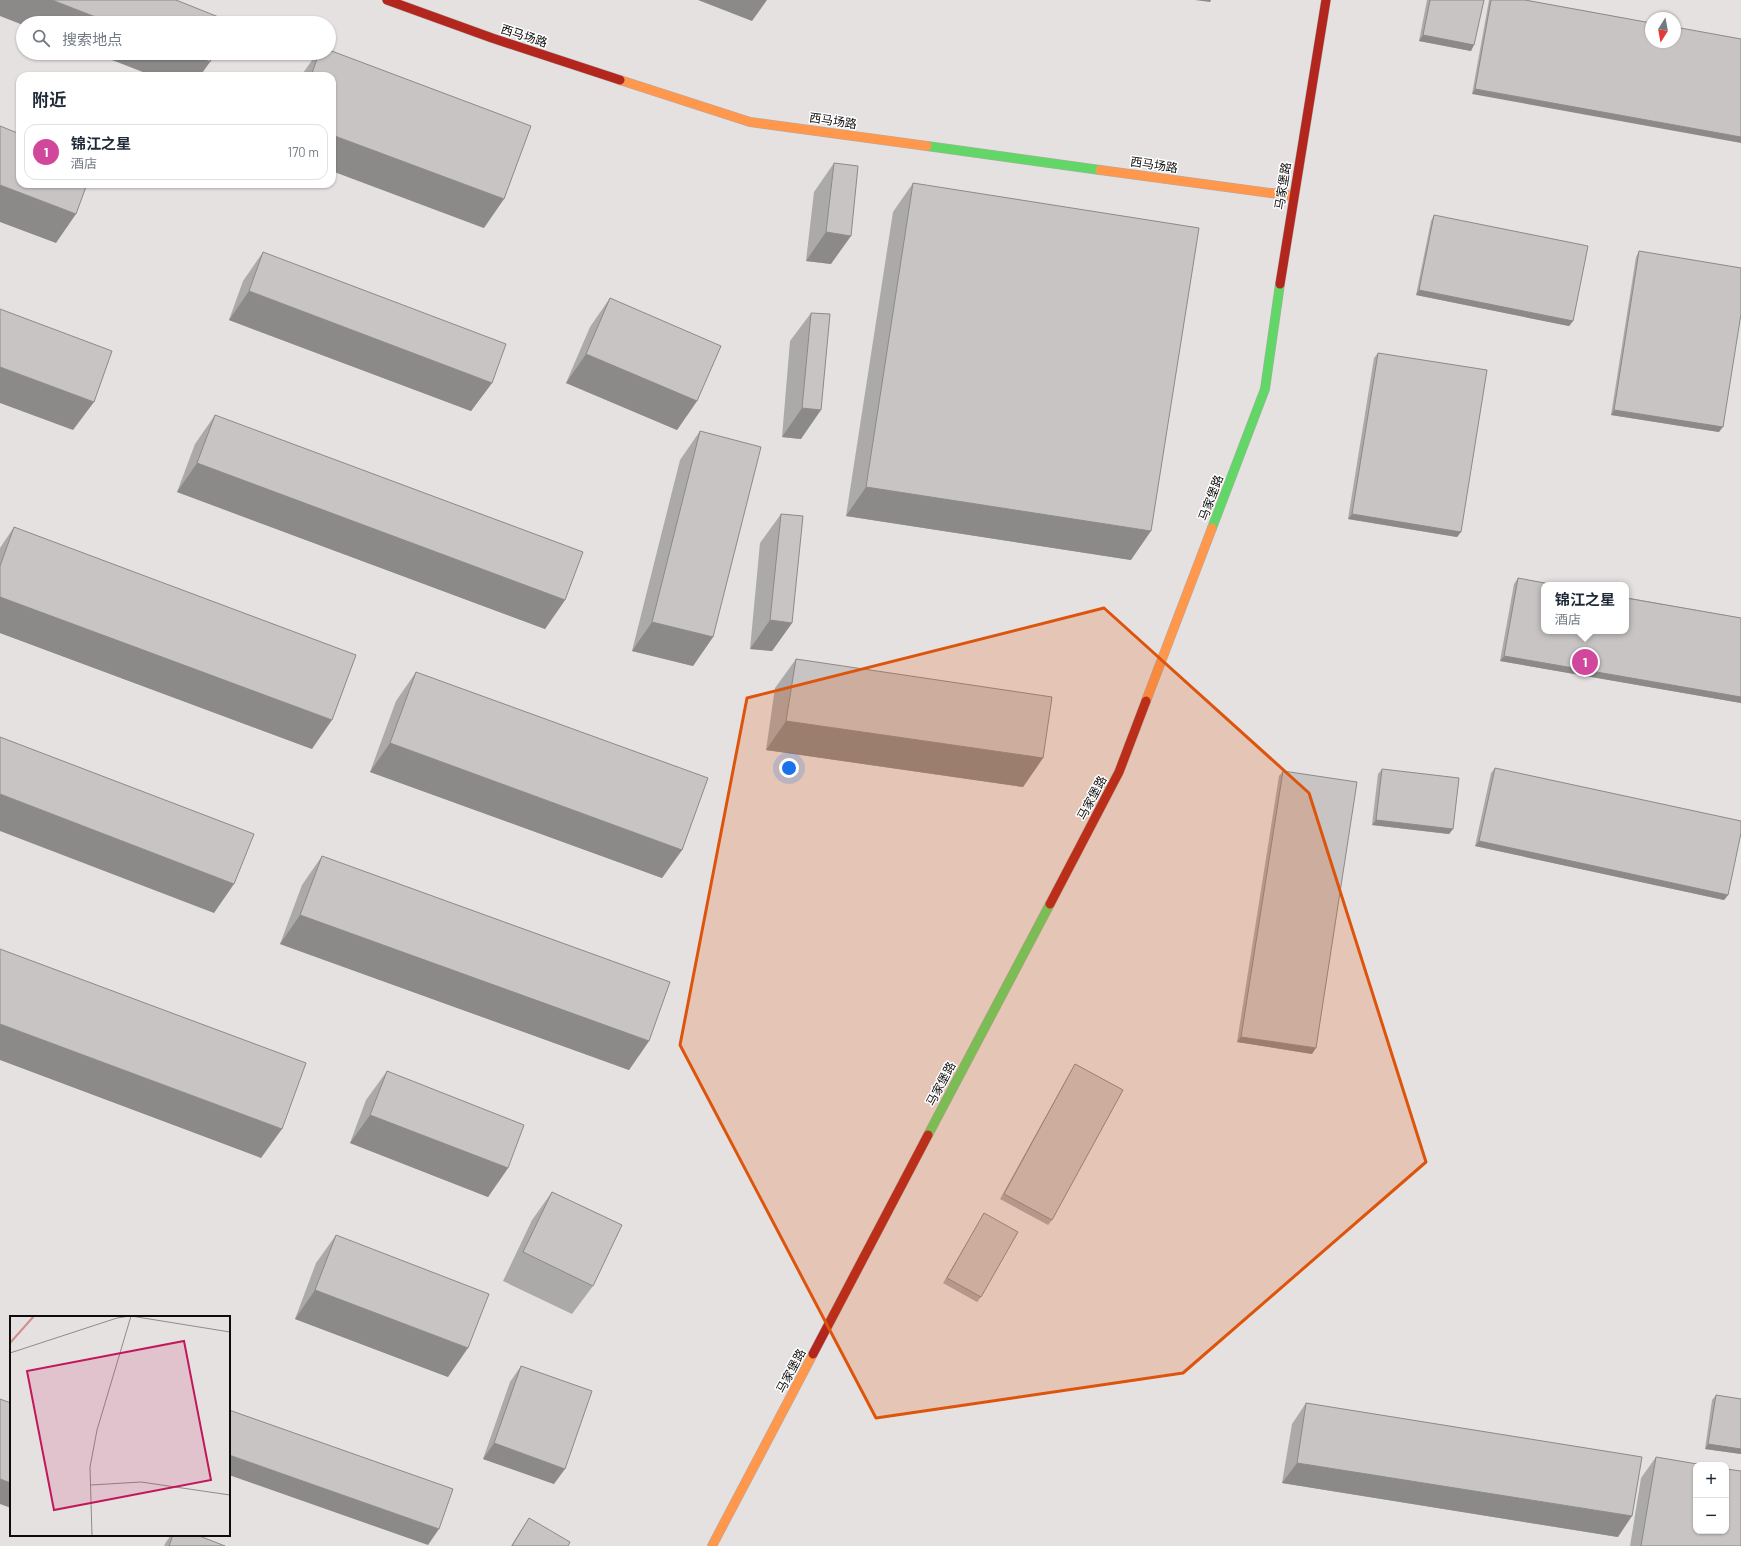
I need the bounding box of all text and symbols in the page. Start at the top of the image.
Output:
north arrow [1645,12,1681,48]
search box [16,16,336,60]
street label: 西马场路 [499,21,549,49]
icon: search [30,27,52,49]
text: 搜索地点 [62,30,122,48]
text: 附近 [32,89,66,109]
street label: 西马场路 [808,110,858,130]
text: 锦江之星 [71,134,131,152]
text: 1 [44,144,48,160]
text: 170 m [288,144,319,160]
street label: 西马场路 [1129,154,1179,174]
text: 酒店 [71,155,97,171]
street label: 马家堡路 [1271,161,1293,211]
street label: 马家堡路 [1195,473,1225,523]
popup [1541,582,1629,634]
text: 锦江之星 [1555,590,1615,608]
text: 酒店 [1555,611,1581,627]
pin: 1 [1572,647,1598,677]
your location [779,758,799,778]
street label: 马家堡路 [1074,773,1109,822]
street label: 马家堡路 [923,1059,958,1108]
inset map [10,1316,230,1536]
street label: 马家堡路 [773,1346,808,1395]
map controls [1693,1462,1729,1534]
button: + [1693,1462,1729,1498]
button: − [1693,1498,1729,1534]

